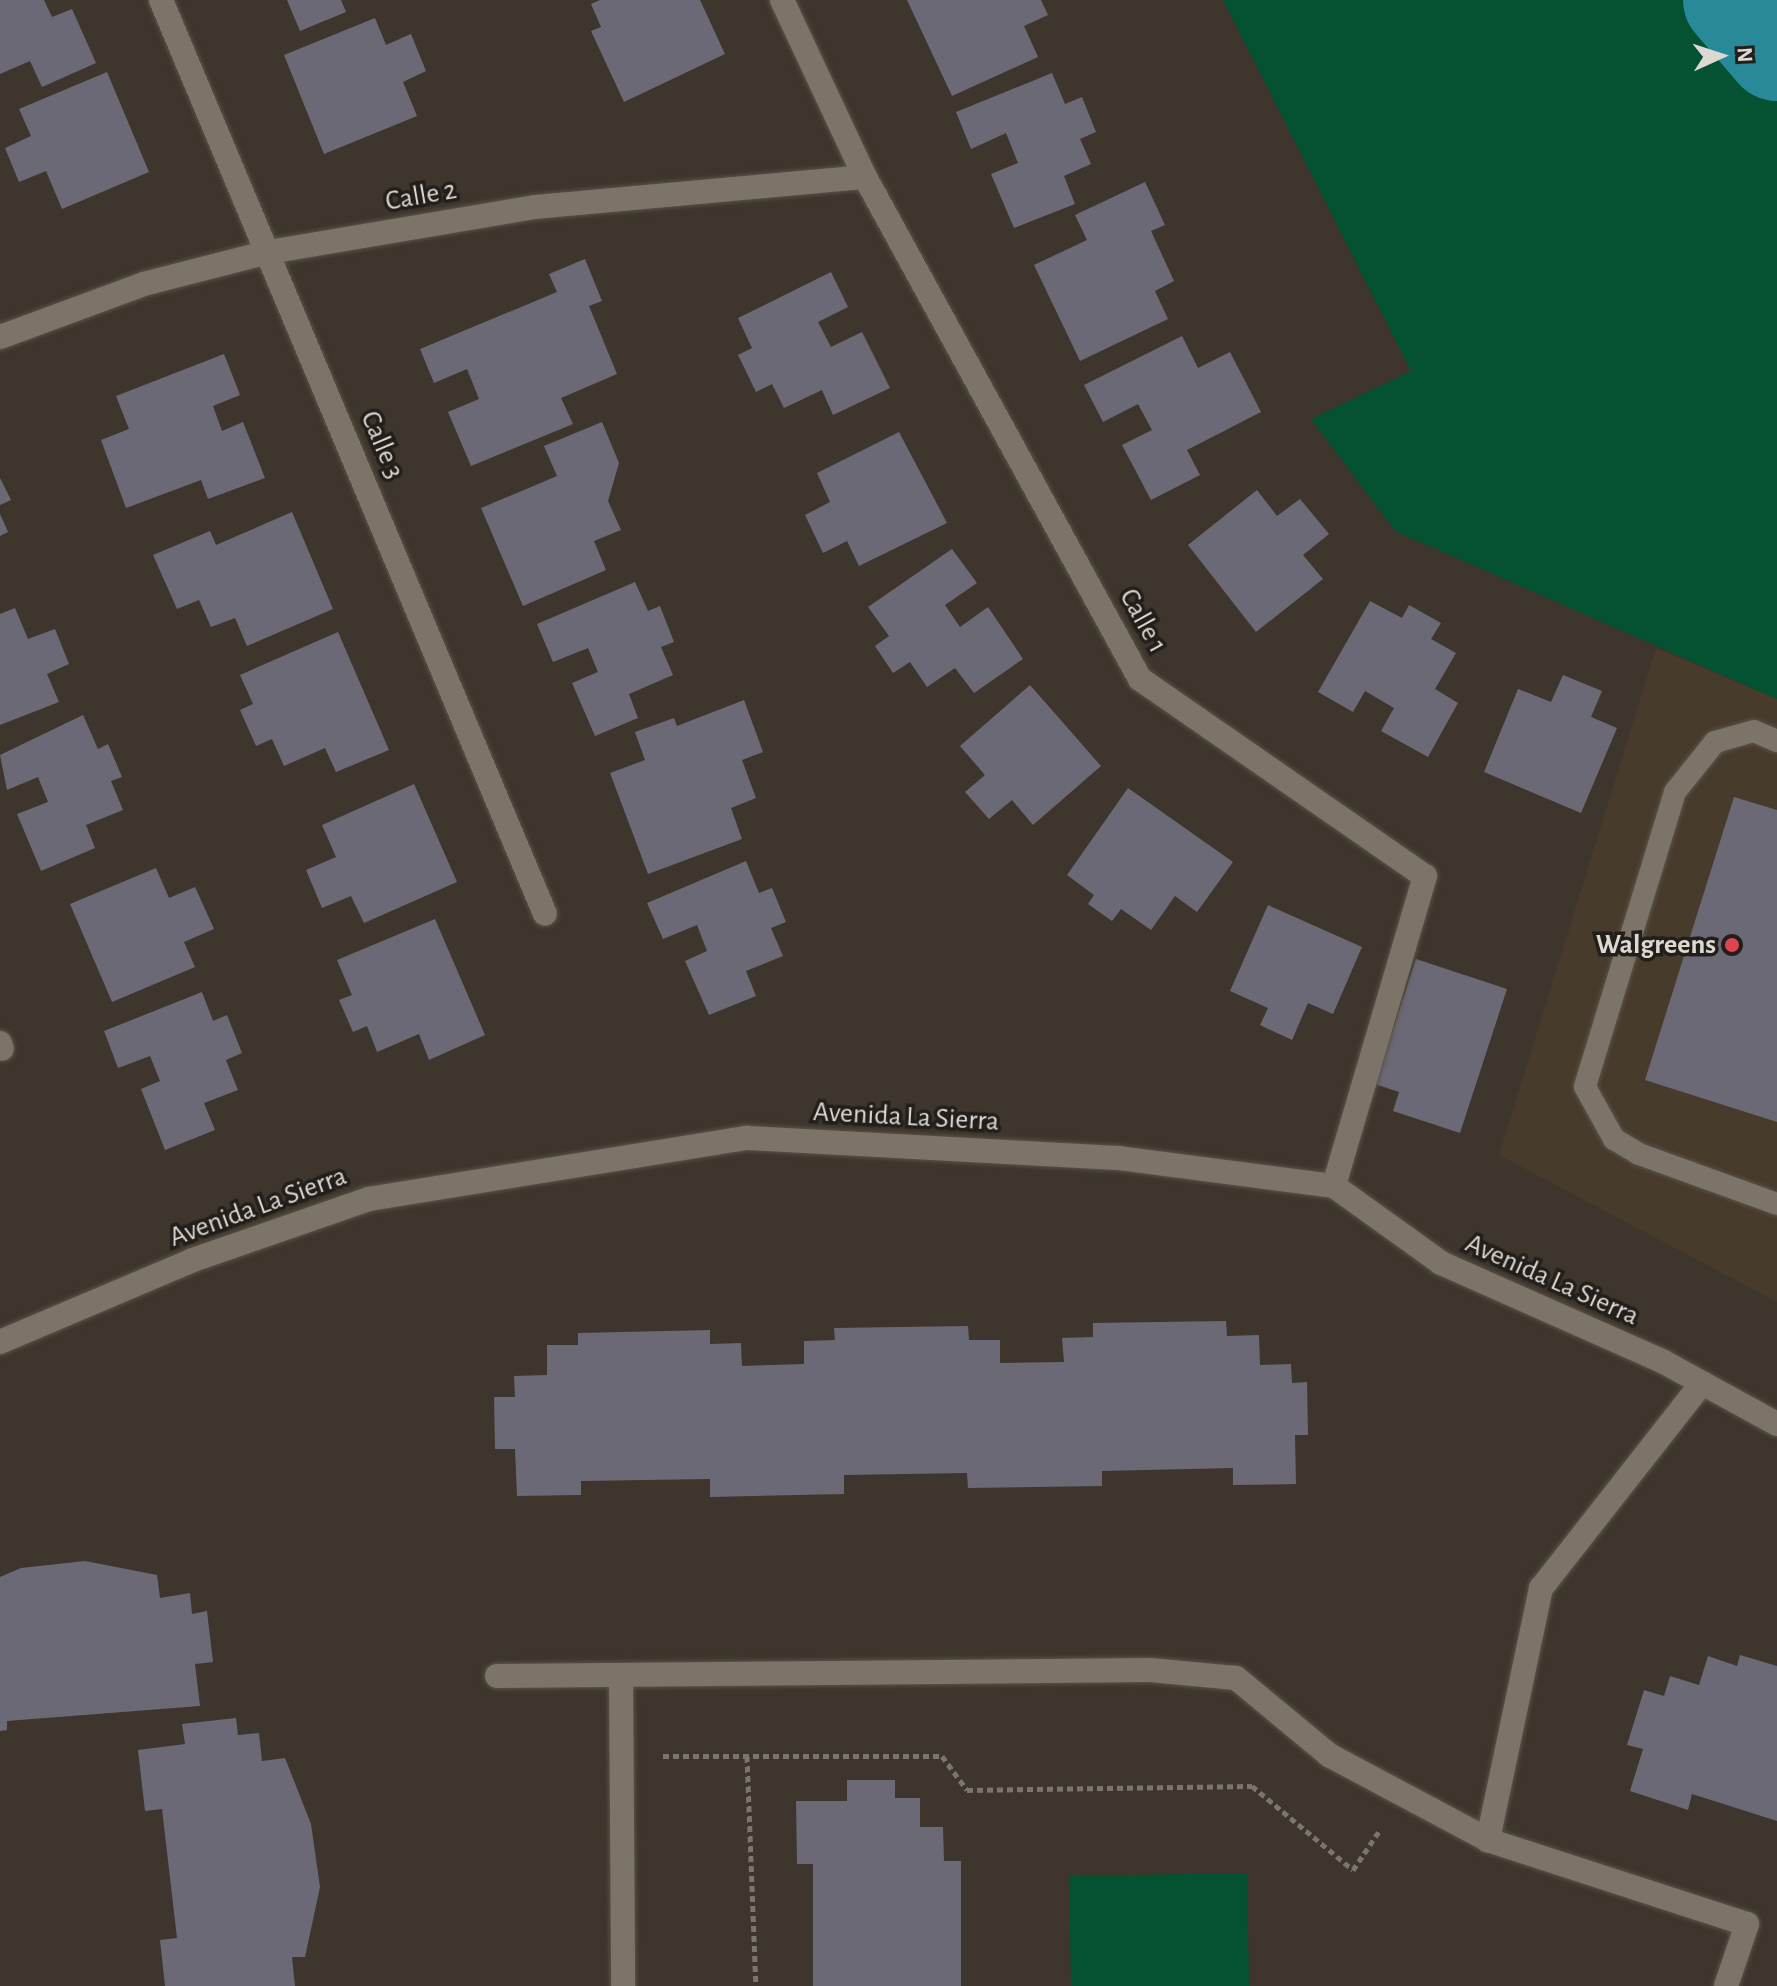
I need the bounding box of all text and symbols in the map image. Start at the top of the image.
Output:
north arrow [1681,16,1761,96]
text: N [1734,47,1756,63]
street label: Calle 2 [383,173,459,219]
street label: Calle 3 [353,406,411,484]
street label: Calle 1 [1112,583,1174,659]
place label: Walgreens [1596,928,1716,962]
marker: Walgreens [1723,936,1741,954]
street label: Avenida La Sierra [812,1095,1000,1139]
street label: Avenida La Sierra [165,1159,351,1255]
street label: Avenida La Sierra [1460,1227,1644,1333]

